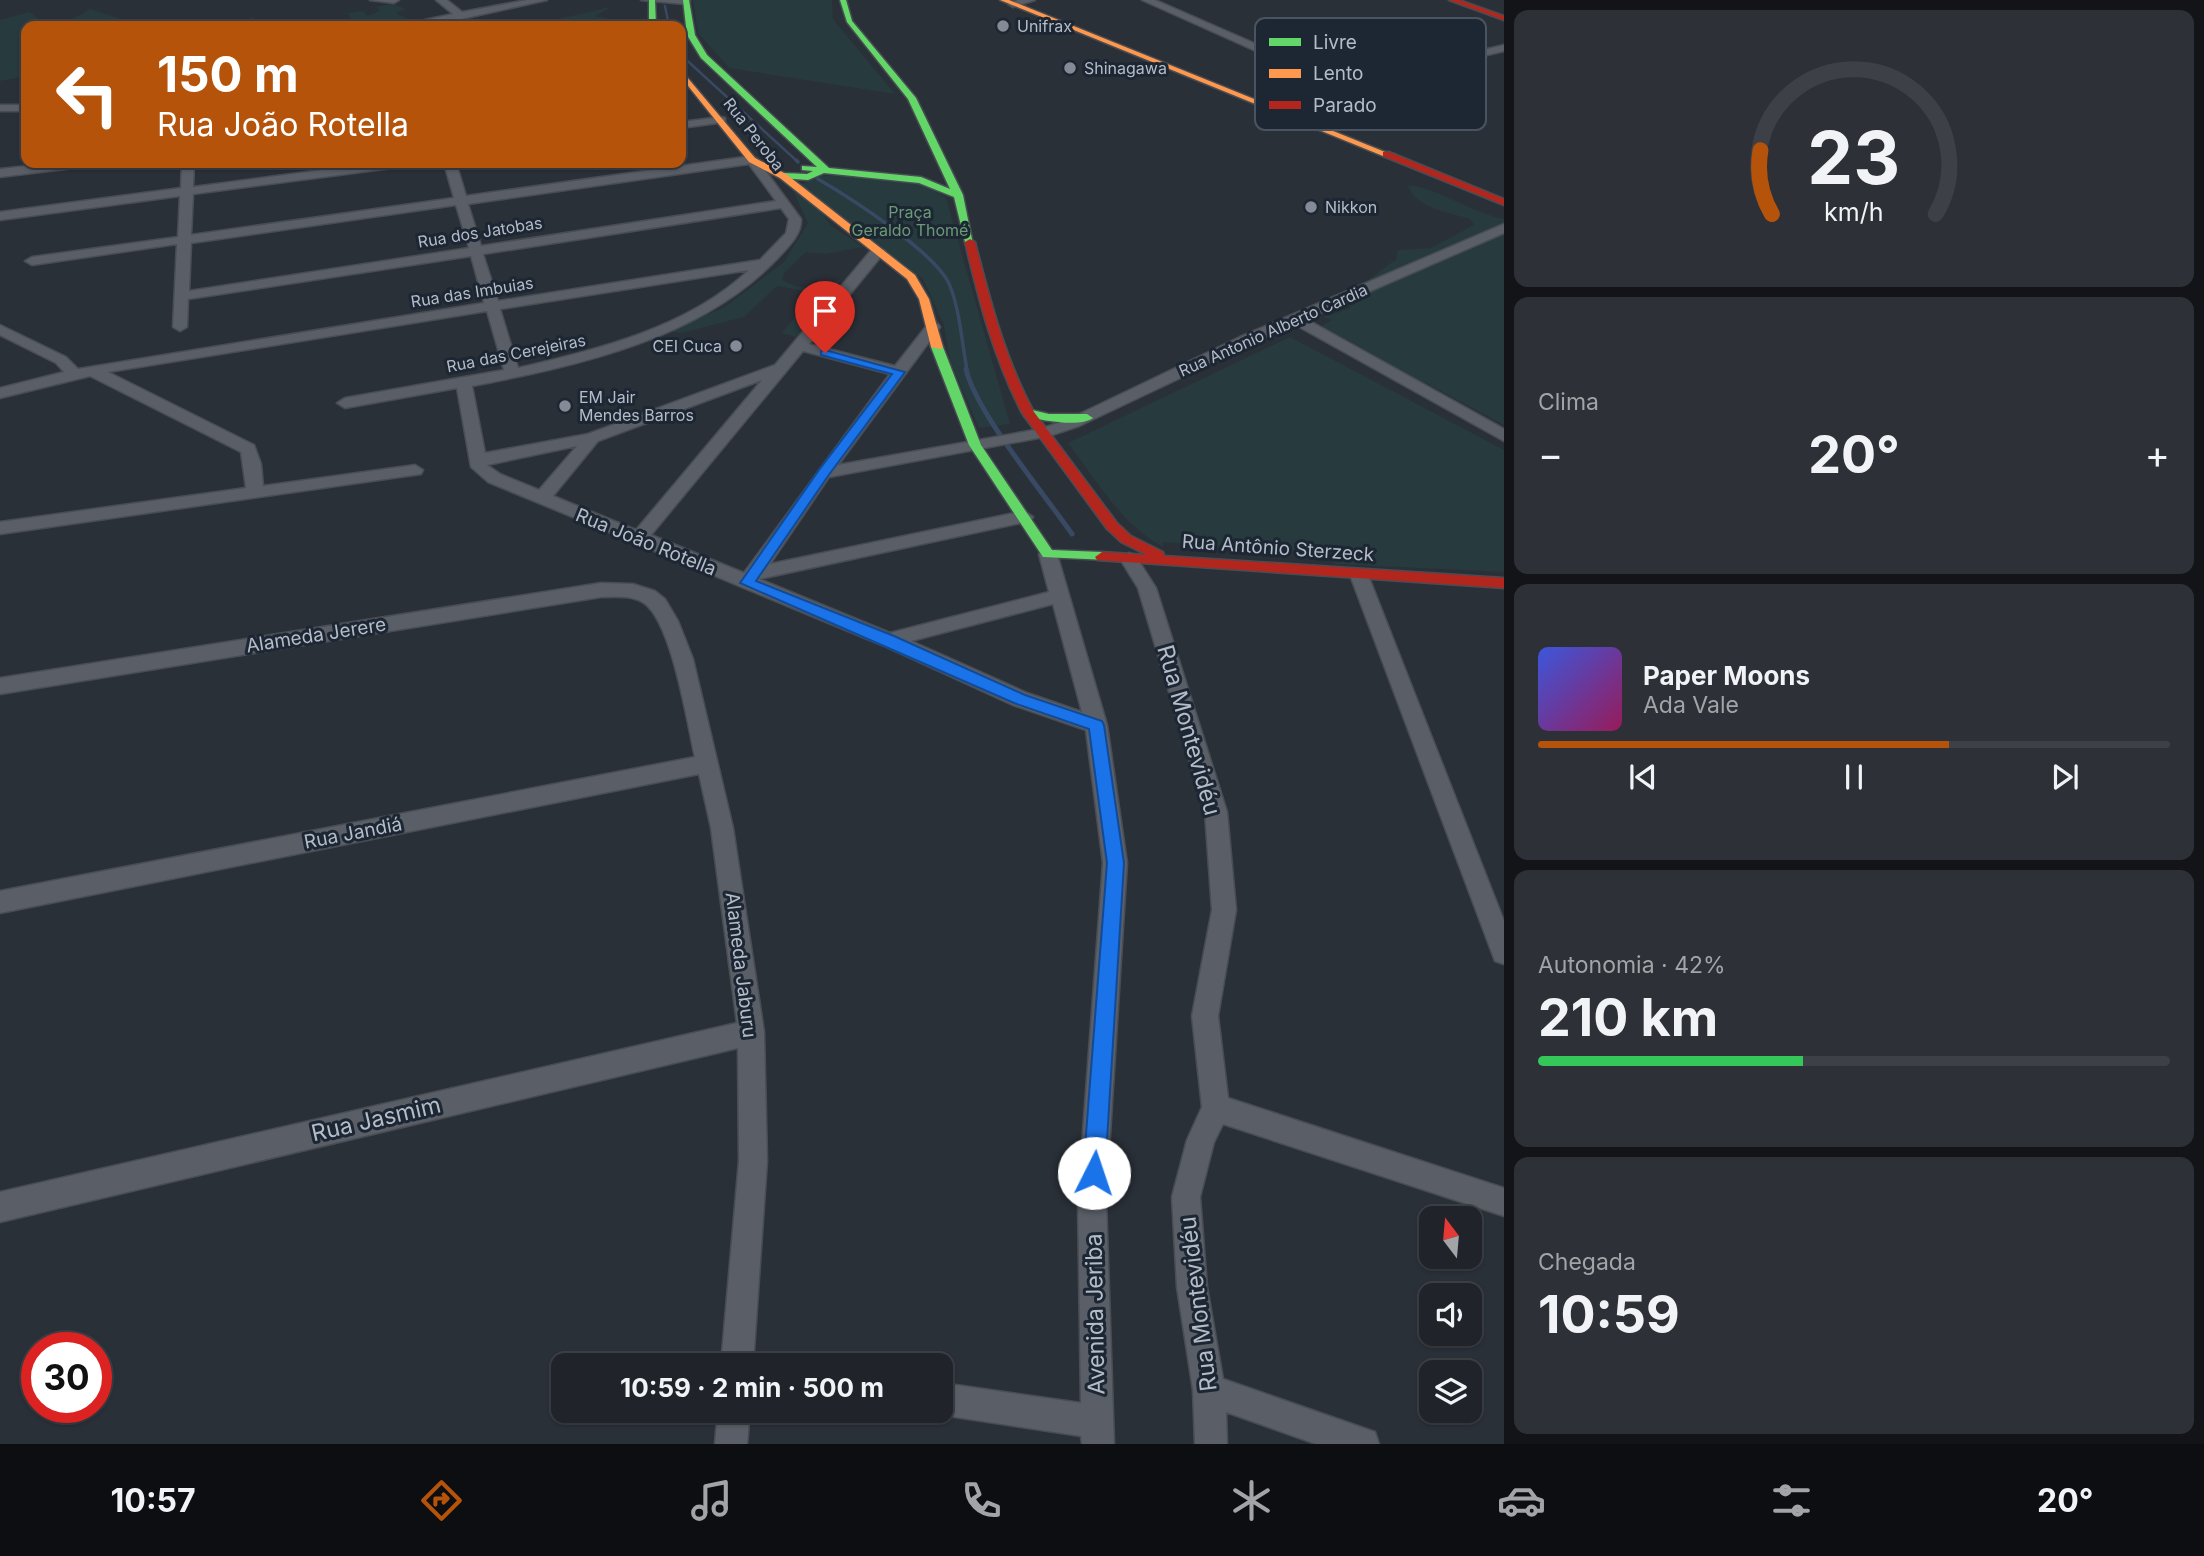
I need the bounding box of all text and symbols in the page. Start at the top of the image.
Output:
place label: Unifrax [1017,16,1072,36]
marker: Unifrax [995,18,1011,34]
legend [1255,18,1486,130]
text: Livre [1313,31,1357,54]
text: 150 m [157,45,299,104]
icon: left [42,49,133,140]
place label: Shinagawa [1084,58,1167,78]
marker: Shinagawa [1062,60,1078,76]
text: Lento [1313,62,1363,85]
street label: Rua Peroba [719,94,789,174]
text: Parado [1313,94,1377,117]
text: Rua João Rotella [157,105,409,144]
text: 23 [1808,114,1900,203]
place label: Nikkon [1325,197,1377,217]
text: km/h [1824,197,1884,227]
marker: Nikkon [1303,199,1319,215]
park label: Praça Geraldo Thomé [852,202,968,240]
street label: Rua dos Jatobas [416,212,544,252]
street label: Rua das Imbuias [409,272,535,312]
street label: Rua Antonio Alberto Cardia [1176,279,1370,381]
pin [795,281,855,353]
icon: arrive [806,292,844,330]
street label: Rua das Cerejeiras [445,330,587,376]
place label: CEI Cuca [652,336,722,356]
marker: CEI Cuca [728,338,744,354]
place label: EM Jair Mendes Barros [579,387,694,425]
text: Clima [1538,388,1599,416]
marker: EM Jair Mendes Barros [557,398,573,414]
text: 20° [1808,423,1900,486]
text: − [1538,431,1563,477]
text: + [2145,431,2170,477]
street label: Rua João Rotella [572,503,720,581]
street label: Rua Antônio Sterzeck [1181,530,1376,566]
street label: Alameda Jerere [244,613,388,657]
street label: Rua Montevidéu [1151,642,1227,818]
text: Paper Moons [1643,660,1810,691]
text: Ada Vale [1643,691,1739,719]
icon: previous [1624,758,1662,796]
icon: pause [1835,758,1873,796]
icon: next [2046,758,2084,796]
street label: Rua Jandiá [302,812,404,854]
street label: Alameda Jaburu [721,891,761,1039]
text: Autonomia · 42% [1538,951,1726,979]
text: 210 km [1538,986,1718,1049]
street label: Rua Jasmim [309,1091,443,1147]
position arrow [1057,1136,1131,1210]
north arrow [1419,1206,1482,1269]
map controls [1419,1206,1482,1423]
street label: Rua Montevidéu [1173,1215,1223,1393]
street label: Avenida Jeriba [1080,1233,1110,1395]
text: Chegada [1538,1248,1636,1276]
button: sound [1419,1283,1482,1346]
text: 10:59 [1538,1283,1680,1346]
speed limit sign: 30 [21,1332,112,1423]
button: layers [1419,1360,1482,1423]
text: 10:59 · 2 min · 500 m [620,1372,884,1403]
icon: directions [417,1476,466,1525]
icon: music [687,1476,736,1525]
icon: phone [957,1476,1006,1525]
icon: climate [1227,1476,1276,1525]
icon: car [1497,1476,1546,1525]
icon: filters [1767,1476,1816,1525]
text: 10:57 [111,1481,196,1520]
text: 20° [2037,1481,2093,1520]

